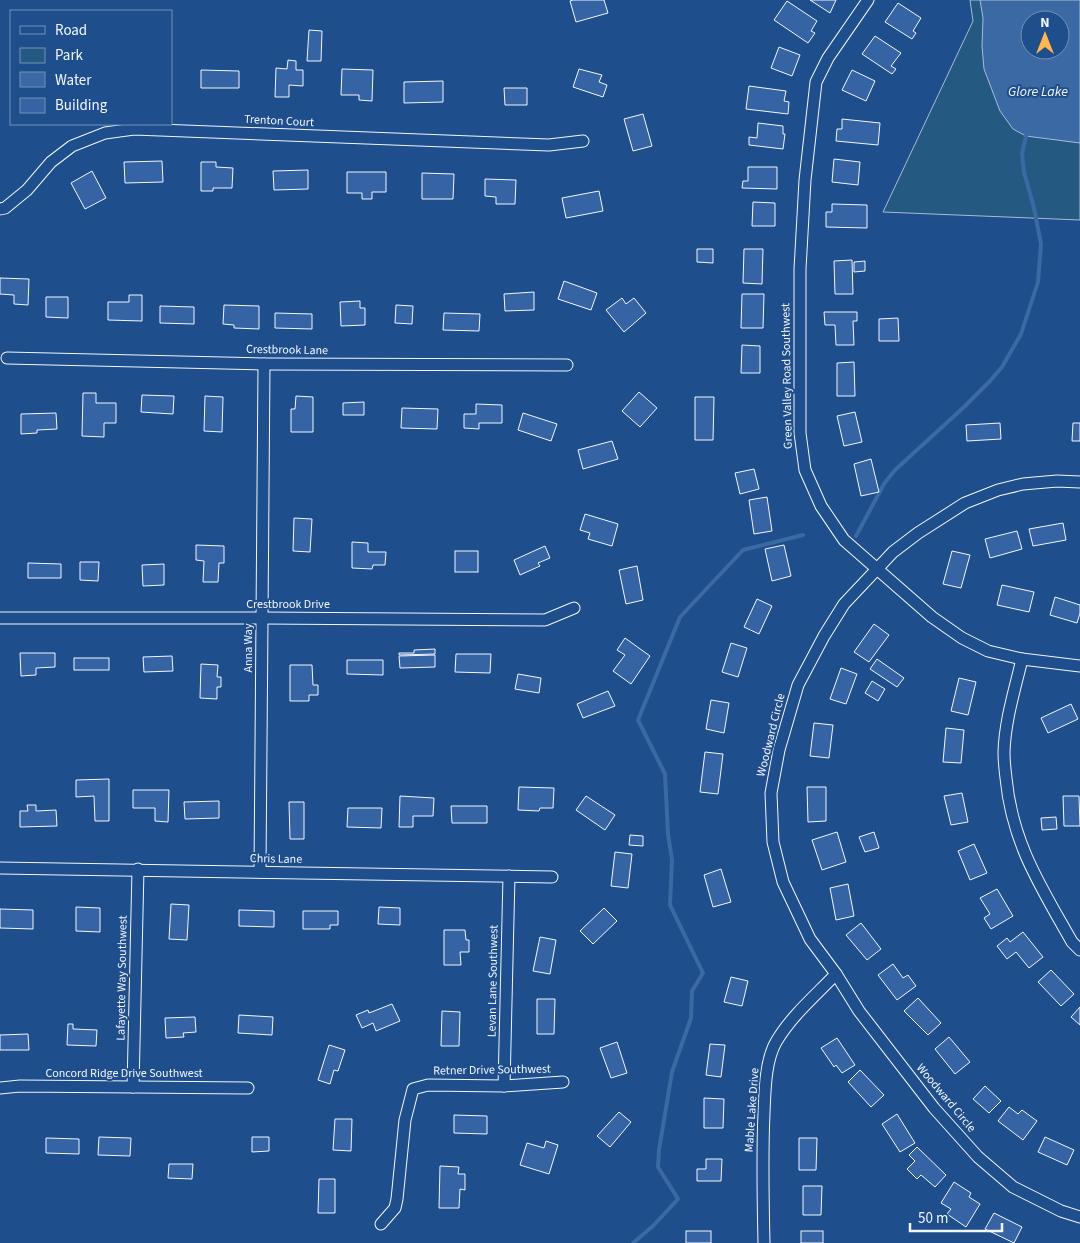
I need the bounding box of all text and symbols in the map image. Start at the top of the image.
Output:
legend [10,10,172,125]
north arrow [1020,10,1070,60]
text: N [1040,13,1050,33]
text: Road [55,20,87,41]
text: Park [55,45,84,66]
text: Water [55,70,92,91]
water label: Glore Lake [1008,82,1068,102]
text: Building [55,95,108,116]
street label: Trenton Court [244,111,314,131]
street label: Green Valley Road Southwest [777,303,797,449]
street label: Crestbrook Lane [246,341,328,359]
street label: Crestbrook Drive [246,596,330,613]
street label: Anna Way [240,623,257,672]
street label: Woodward Circle [752,692,790,778]
street label: Chris Lane [250,850,302,868]
street label: Lafayette Way Southwest [112,915,132,1041]
street label: Levan Lane Southwest [484,925,502,1037]
street label: Retner Drive Southwest [433,1060,551,1080]
street label: Woodward Circle [912,1060,980,1136]
street label: Concord Ridge Drive Southwest [45,1065,203,1082]
street label: Mable Lake Drive [741,1067,763,1153]
scale bar [910,1200,1002,1232]
text: 50 m [918,1208,948,1229]

